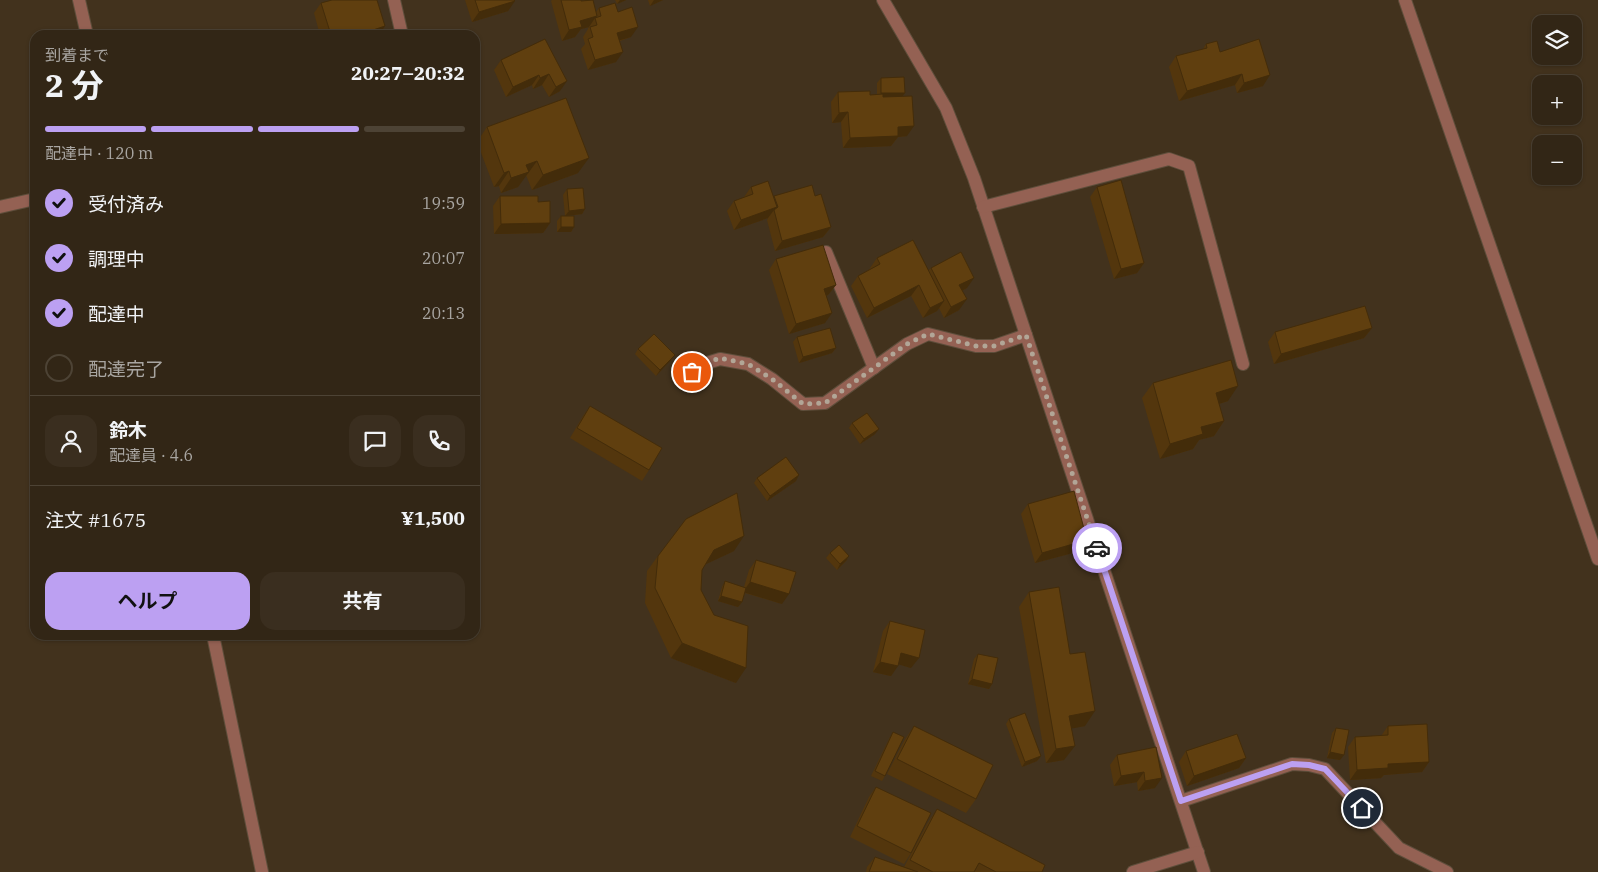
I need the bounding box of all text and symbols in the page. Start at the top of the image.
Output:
map controls [1532,15,1582,185]
button: layers [1532,15,1582,65]
text: 到着まで [45,45,109,65]
text: 20:27–20:32 [351,61,465,85]
text: 2 分 [45,64,104,106]
button: + [1532,75,1582,125]
button: − [1532,135,1582,185]
text: 配達中 · 120 m [45,143,153,163]
icon: check [45,189,73,217]
text: 受付済み [88,192,164,216]
text: 19:59 [422,193,465,213]
icon: check [45,244,73,272]
text: 調理中 [88,247,145,271]
text: 20:07 [422,248,465,268]
icon: check [45,299,73,327]
text: 配達中 [88,302,145,326]
text: 20:13 [422,303,465,323]
pin [671,351,713,393]
text: 配達完了 [88,357,164,381]
icon: bag [678,358,706,386]
button: person [45,415,97,467]
button: chat [349,415,401,467]
button: phone [413,415,465,467]
text: 鈴木 [109,418,147,442]
text: 配達員 · 4.6 [109,445,193,465]
text: ¥1,500 [401,506,465,530]
text: 注文 #1675 [45,508,146,532]
courier [1072,523,1122,573]
icon: car [1083,534,1111,562]
button: ヘルプ [45,572,250,630]
button: 共有 [260,572,465,630]
pin [1341,787,1383,829]
icon: home [1348,794,1376,822]

